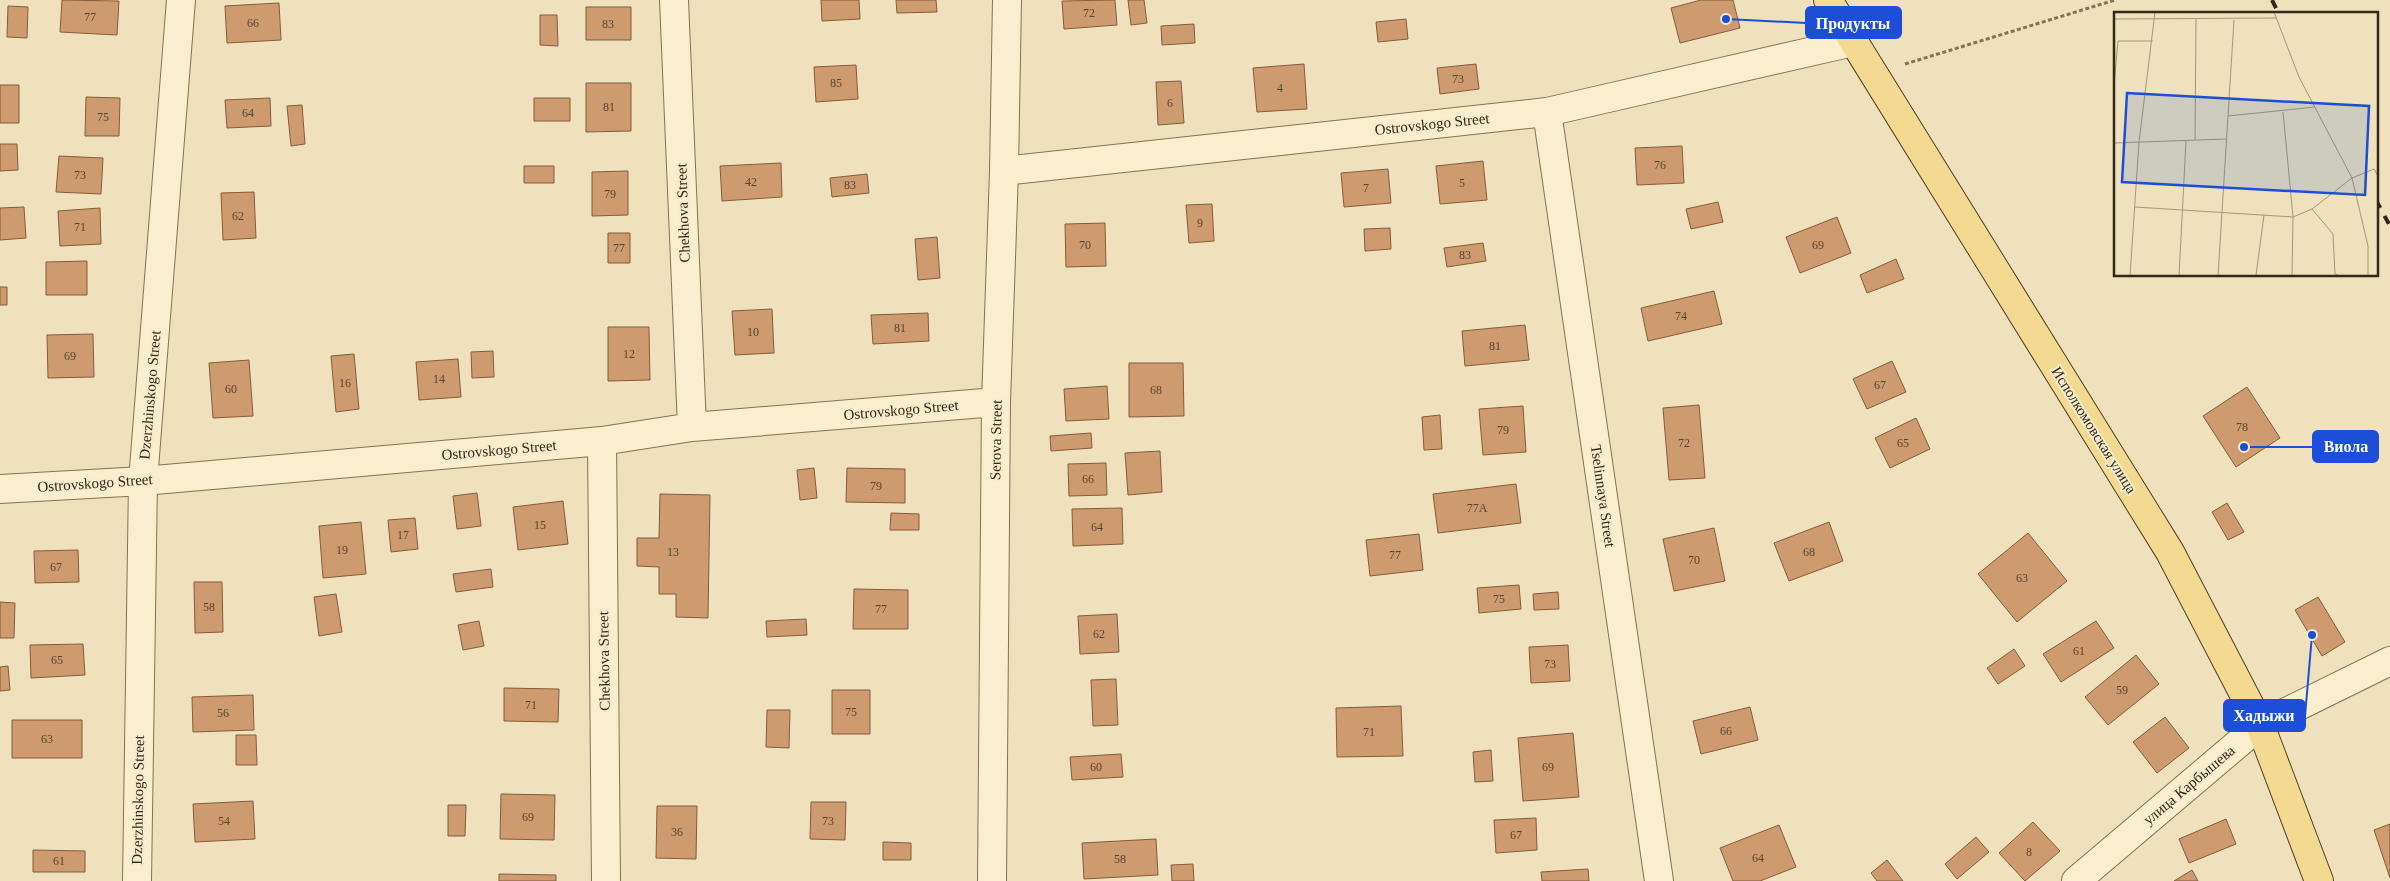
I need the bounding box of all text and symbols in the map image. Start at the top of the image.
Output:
house number: 72 [1083,6,1095,20]
callout: Продукты [1806,7,1901,38]
house number: 77 [84,10,96,24]
inset map [2114,12,2378,276]
text: Продукты [1816,15,1891,33]
house number: 66 [247,16,259,30]
house number: 83 [602,17,614,31]
house number: 73 [1452,72,1464,86]
house number: 85 [830,76,842,90]
house number: 4 [1277,81,1283,95]
house number: 6 [1167,96,1173,110]
house number: 81 [603,100,615,114]
house number: 64 [242,106,254,120]
house number: 75 [97,110,109,124]
street label: Ostrovskogo Street [1374,110,1491,138]
house number: 76 [1654,158,1666,172]
street label: Chekhova Street [673,162,693,263]
house number: 73 [74,168,86,182]
house number: 42 [745,175,757,189]
house number: 5 [1459,176,1465,190]
house number: 83 [844,178,856,192]
house number: 7 [1363,181,1369,195]
house number: 79 [604,187,616,201]
house number: 62 [232,209,244,223]
house number: 9 [1197,216,1203,230]
house number: 71 [74,220,86,234]
house number: 70 [1079,238,1091,252]
house number: 69 [1812,238,1824,252]
house number: 77 [613,241,625,255]
house number: 83 [1459,248,1471,262]
house number: 74 [1675,309,1687,323]
house number: 81 [894,321,906,335]
house number: 10 [747,325,759,339]
street label: Dzerzhinskogo Street [136,329,164,460]
house number: 81 [1489,339,1501,353]
house number: 12 [623,347,635,361]
house number: 69 [64,349,76,363]
street label: Исполкомовская улица [2049,364,2140,496]
house number: 14 [433,372,445,386]
house number: 16 [339,376,351,390]
house number: 67 [1874,378,1886,392]
house number: 60 [225,382,237,396]
house number: 68 [1150,383,1162,397]
street label: Ostrovskogo Street [843,397,960,423]
street label: Serova Street [987,399,1005,480]
house number: 78 [2236,420,2248,434]
house number: 79 [1497,423,1509,437]
callout: Виола [2313,431,2378,462]
house number: 72 [1678,436,1690,450]
house number: 65 [1897,436,1909,450]
street label: Ostrovskogo Street [441,437,558,463]
text: Виола [2324,438,2368,455]
street label: Tselinnaya Street [1588,444,1618,549]
street label: Ostrovskogo Street [37,471,154,495]
house number: 66 [1082,472,1094,486]
house number: 79 [870,479,882,493]
house number: 77А [1467,501,1488,515]
house number: 15 [534,518,546,532]
house number: 64 [1091,520,1103,534]
house number: 17 [397,528,409,542]
house number: 19 [336,543,348,557]
house number: 13 [667,545,679,559]
house number: 68 [1803,545,1815,559]
house number: 77 [1389,548,1401,562]
house number: 70 [1688,553,1700,567]
house number: 67 [50,560,62,574]
house number: 63 [2016,571,2028,585]
house number: 75 [1493,592,1505,606]
house number: 58 [203,600,215,614]
house number: 77 [875,602,887,616]
street label: Chekhova Street [595,610,613,711]
house number: 62 [1093,627,1105,641]
house number: 61 [2073,644,2085,658]
house number: 65 [51,653,63,667]
house number: 73 [1544,657,1556,671]
house number: 59 [2116,683,2128,697]
house number: 71 [525,698,537,712]
callout: Хадыжи [2224,700,2305,731]
house number: 75 [845,705,857,719]
house number: 56 [217,706,229,720]
text: Хадыжи [2234,707,2294,724]
house number: 66 [1720,724,1732,738]
house number: 71 [1363,725,1375,739]
house number: 63 [41,732,53,746]
street label: Dzerzhinskogo Street [129,734,147,865]
street label: улица Карбышева [2140,742,2238,828]
house number: 60 [1090,760,1102,774]
house number: 69 [1542,760,1554,774]
house number: 69 [522,810,534,824]
house number: 54 [218,814,230,828]
house number: 73 [822,814,834,828]
house number: 36 [671,825,683,839]
house number: 67 [1510,828,1522,842]
house number: 8 [2026,845,2032,859]
house number: 64 [1752,851,1764,865]
house number: 58 [1114,852,1126,866]
house number: 61 [53,854,65,868]

